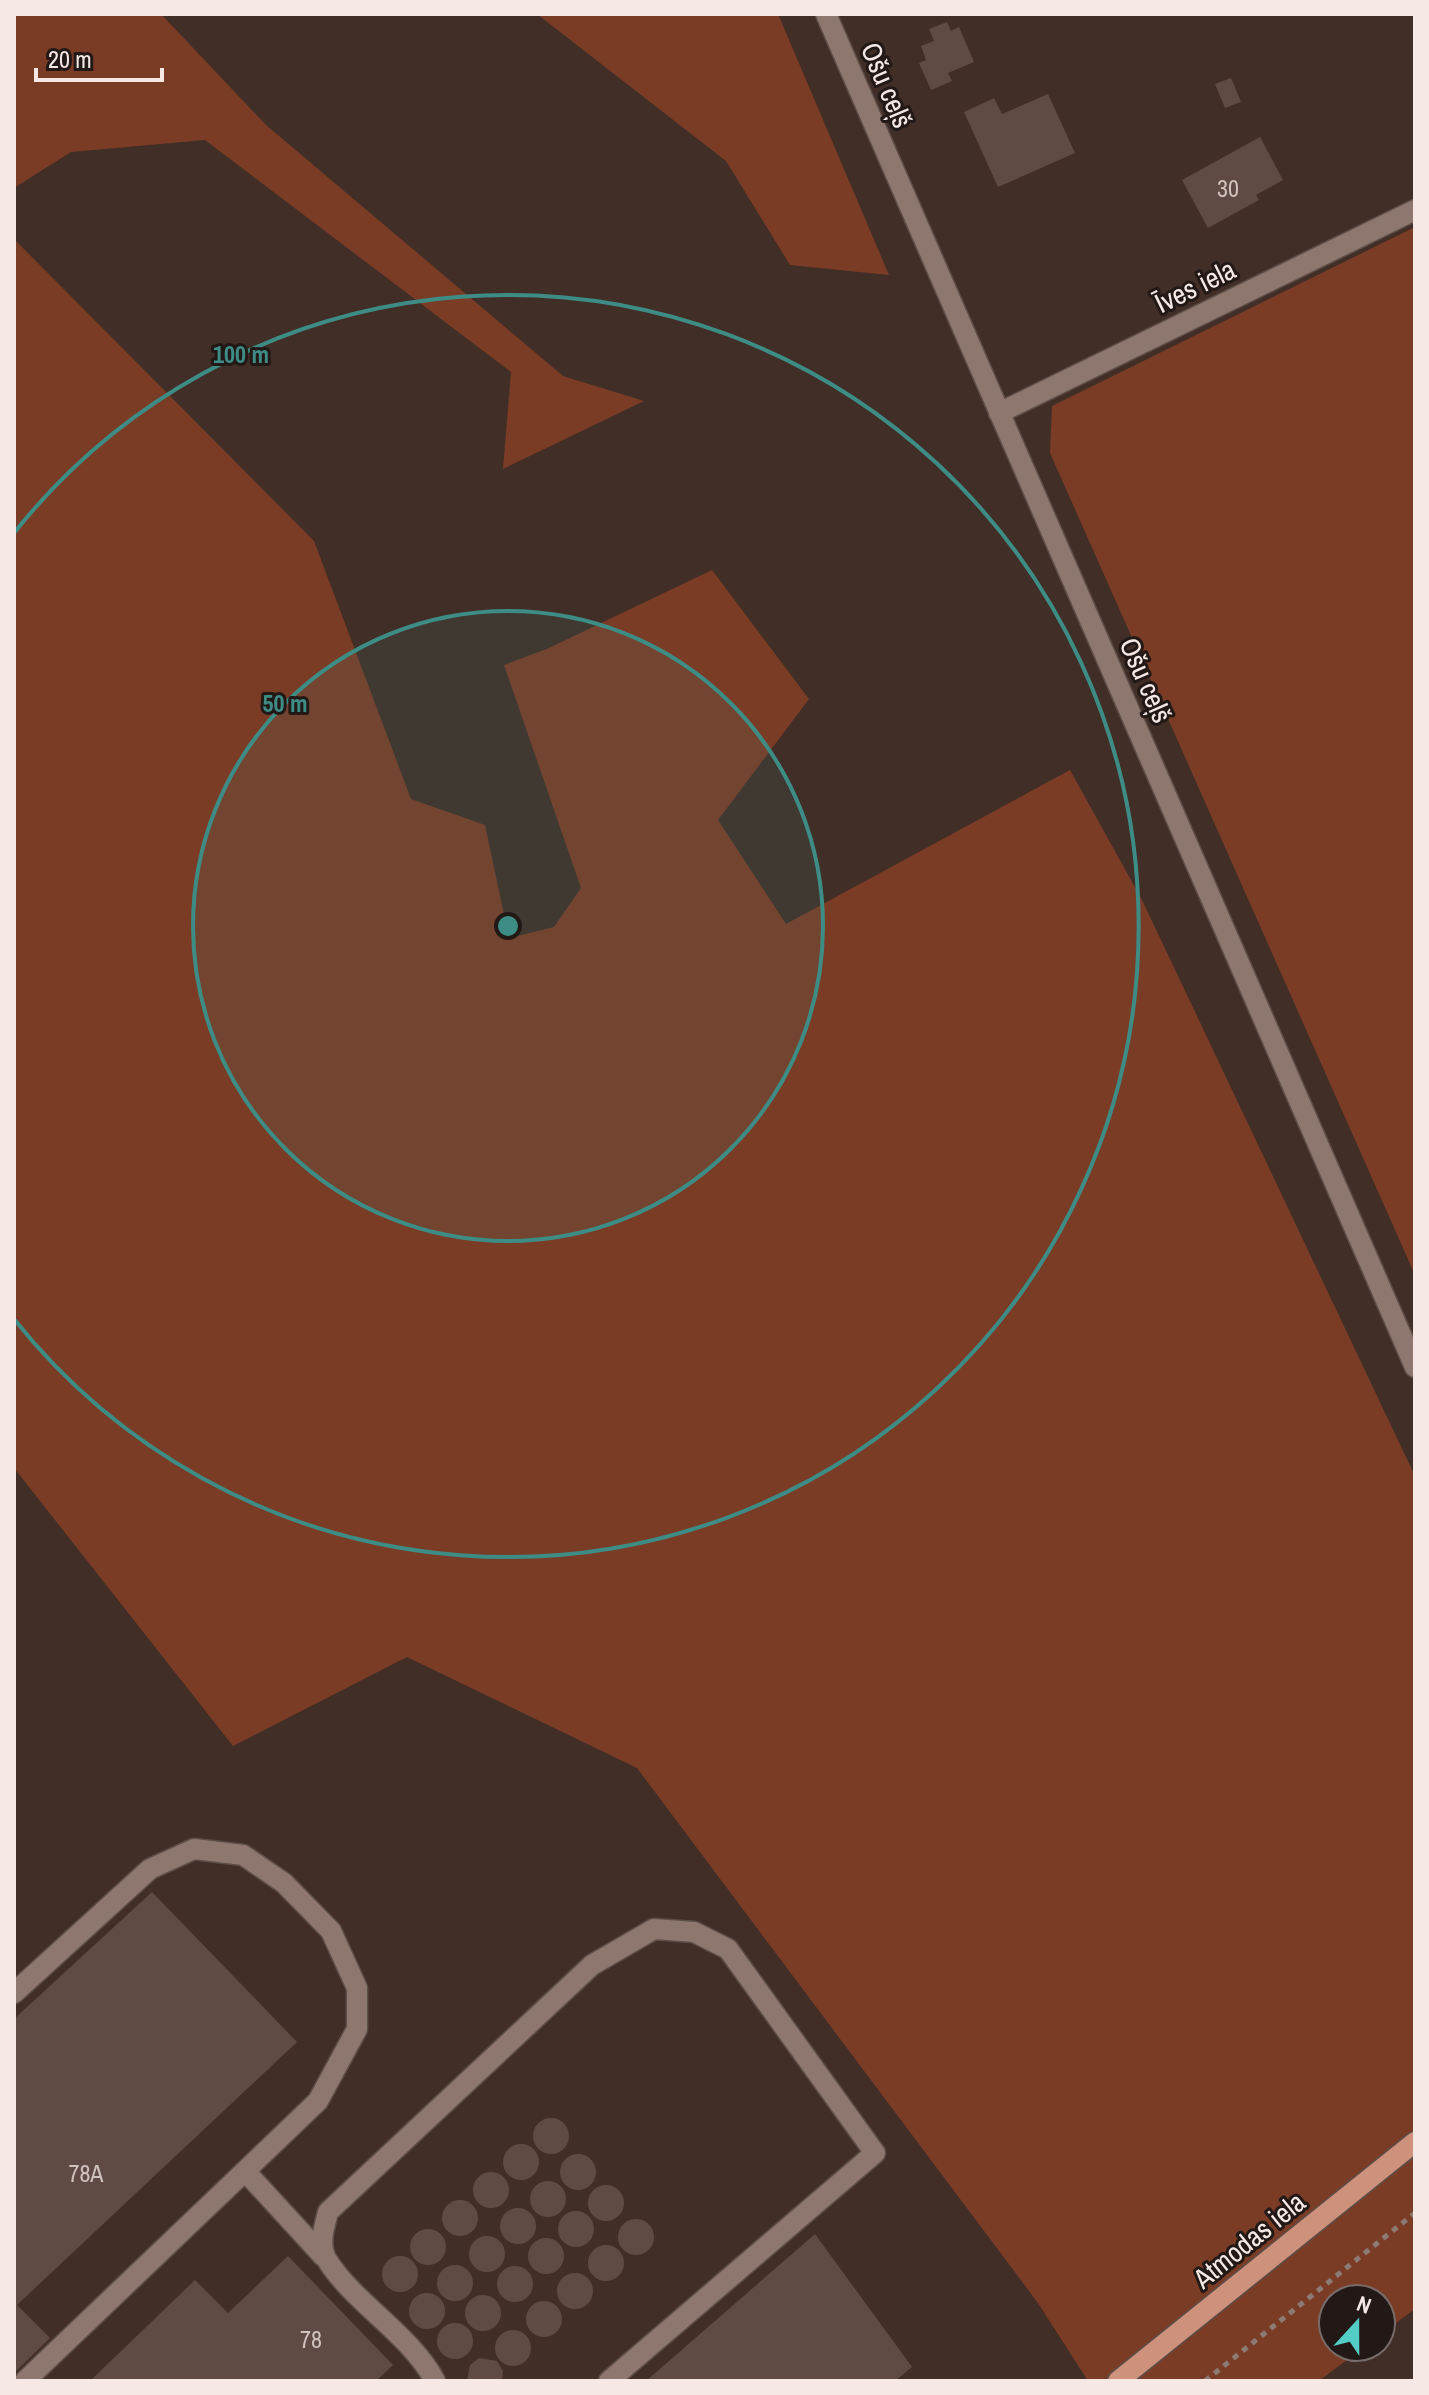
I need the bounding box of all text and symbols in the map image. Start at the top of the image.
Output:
scale bar [36,32,162,82]
street label: Ošu ceļš [852,36,922,134]
text: 20 m [48,43,92,75]
house number: 30 [1217,172,1239,204]
street label: Īves iela [1147,250,1242,322]
text: 100 m [213,338,269,370]
street label: Ošu ceļš [1110,631,1182,729]
text: 50 m [263,687,307,719]
centre of rings [494,912,522,940]
house number: 78A [68,2157,104,2189]
street label: Atmodas iela [1184,2183,1313,2298]
north arrow [1317,2283,1397,2363]
text: N [1353,2288,1376,2321]
house number: 78 [300,2323,322,2355]

